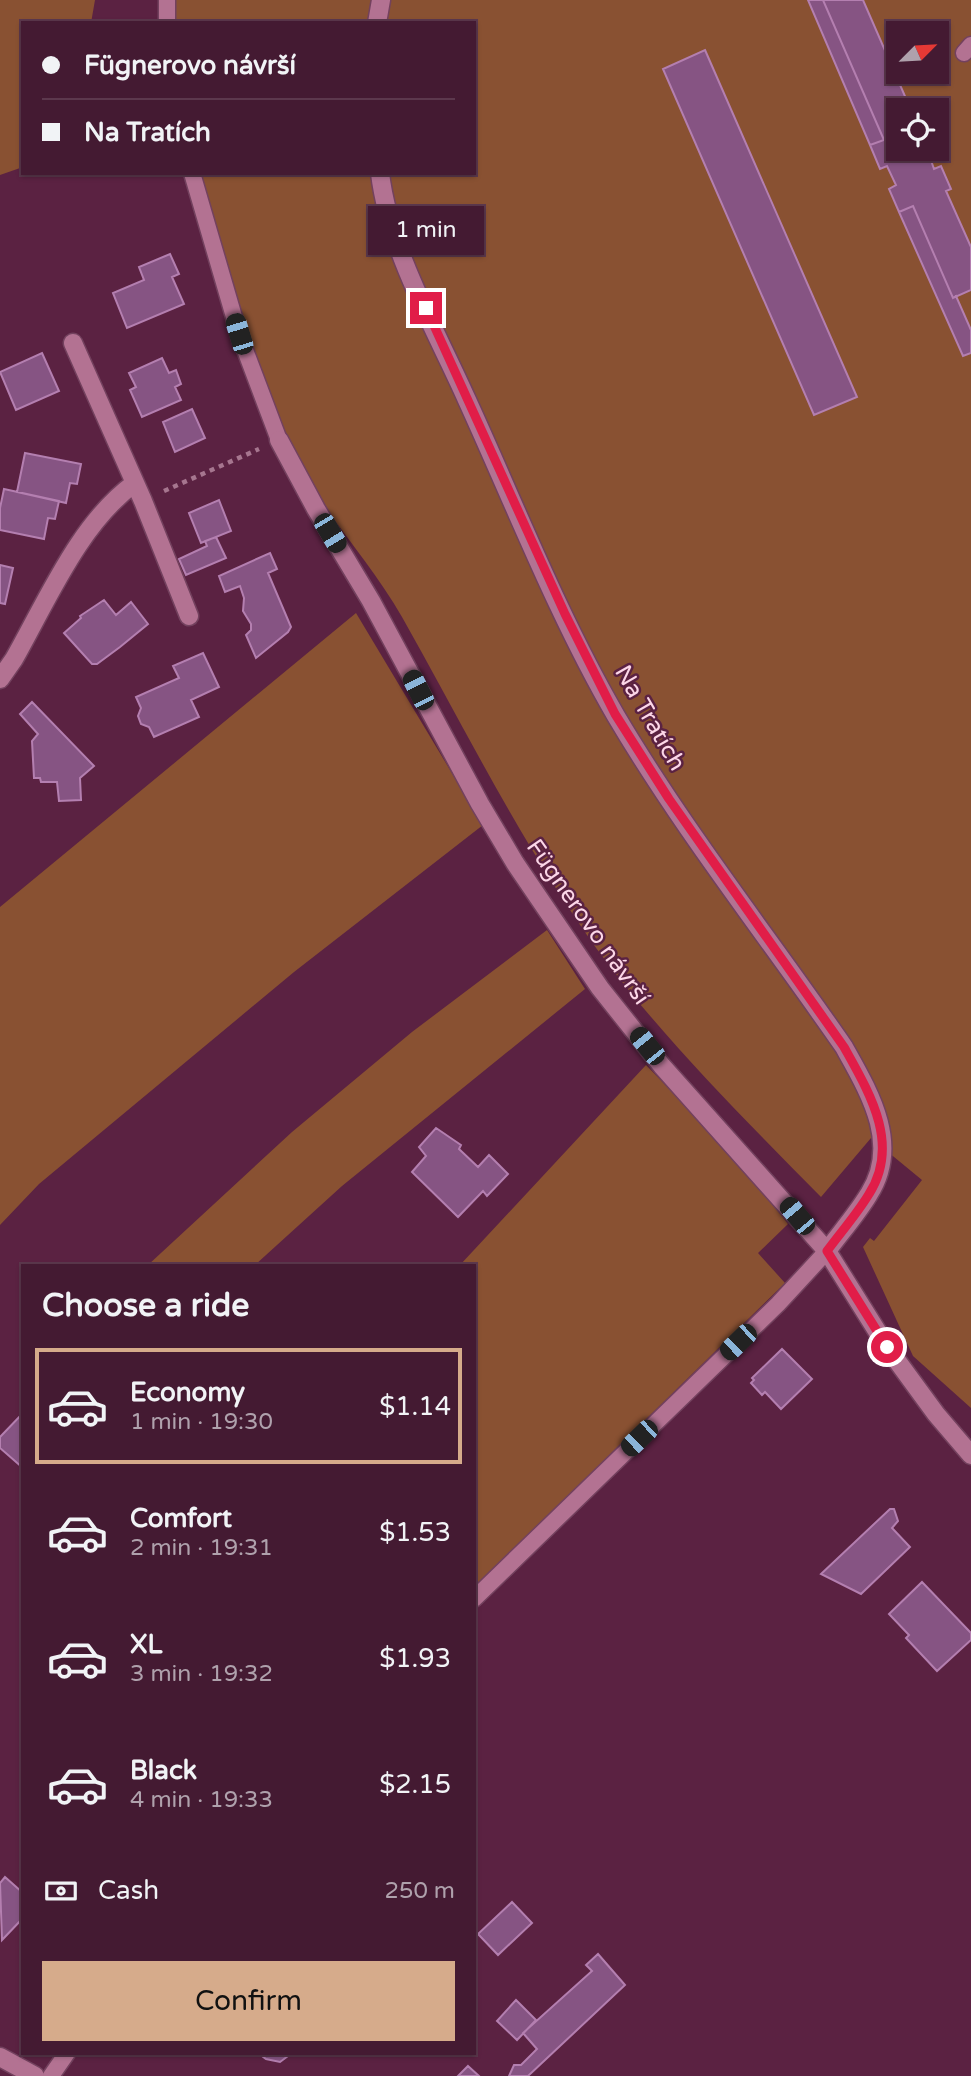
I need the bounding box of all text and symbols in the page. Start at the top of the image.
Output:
north arrow [886,21,948,84]
map controls [886,21,949,161]
text: Fügnerovo návrší [84,50,296,81]
button: locate [886,98,949,161]
text: Na Tratích [84,117,211,148]
callout: 1 min [368,206,484,256]
text: 1 min [395,216,457,244]
route end [410,292,442,324]
car [223,311,256,357]
car [311,510,350,556]
street label: Na Tratích [608,660,692,776]
car [400,667,437,713]
street label: Fügnerovo návrší [520,834,656,1010]
car [626,1023,669,1069]
car [776,1193,819,1239]
text: Choose a ride [42,1287,249,1325]
car [716,1320,761,1364]
route start [871,1331,903,1363]
icon: car [46,1375,109,1438]
text: Economy [130,1377,245,1408]
text: $1.14 [379,1391,451,1422]
text: 1 min · 19:30 [130,1408,273,1436]
car [617,1416,662,1460]
icon: car [46,1501,109,1564]
text: Comfort [130,1503,232,1534]
text: $1.53 [379,1517,451,1548]
text: 2 min · 19:31 [130,1534,273,1562]
icon: car [46,1627,109,1690]
text: XL [130,1629,162,1660]
text: $1.93 [379,1643,451,1674]
text: 3 min · 19:32 [130,1660,273,1688]
icon: car [46,1753,109,1816]
text: Black [130,1755,197,1786]
text: $2.15 [379,1769,451,1800]
text: 4 min · 19:33 [130,1786,273,1814]
icon: cash [42,1872,80,1910]
text: Cash [98,1875,159,1906]
text: 250 m [385,1877,455,1905]
button: Confirm [42,1961,455,2041]

